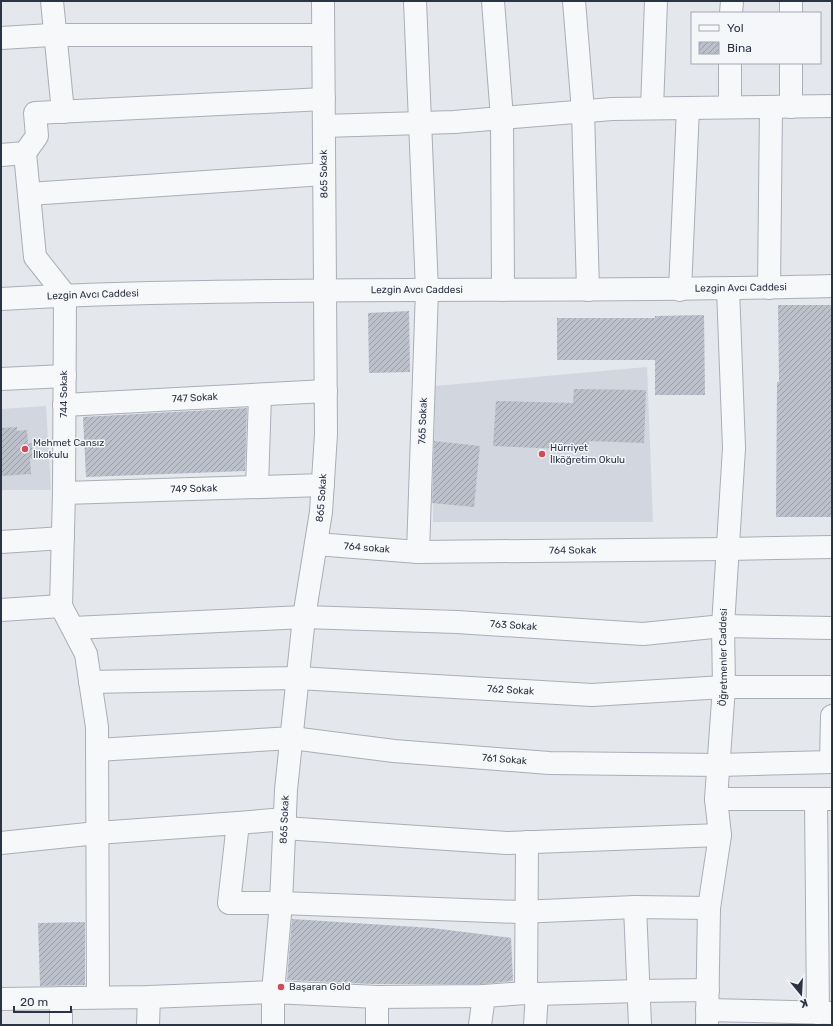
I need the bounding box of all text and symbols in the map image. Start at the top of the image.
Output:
legend [691,12,821,64]
text: Yol [727,21,744,35]
text: Bina [727,41,752,55]
street label: 865 Sokak [318,149,330,198]
street label: Lezgin Avcı Caddesi [695,281,787,295]
street label: Lezgin Avcı Caddesi [371,284,463,296]
street label: Lezgin Avcı Caddesi [47,287,139,303]
street label: 744 Sokak [58,369,70,418]
street label: 747 Sokak [171,391,219,405]
street label: 765 Sokak [416,397,430,445]
place label: Mehmet Cansız İlkokulu [33,437,104,461]
place label: Hürriyet İlköğretim Okulu [550,442,625,466]
marker: Mehmet Cansız İlkokulu [20,444,30,454]
marker: Hürriyet İlköğretim Okulu [537,449,547,459]
street label: 865 Sokak [313,472,329,523]
street label: 749 Sokak [170,482,218,496]
street label: 764 sokak [343,540,391,556]
street label: 764 Sokak [549,544,597,557]
street label: Öğretmenler Caddesi [717,608,730,707]
street label: 763 Sokak [490,618,538,633]
street label: 762 Sokak [487,683,535,698]
street label: 761 Sokak [482,752,528,767]
street label: 865 Sokak [278,794,292,844]
north arrow [781,974,821,1014]
place label: Başaran Gold [289,981,351,993]
marker: Başaran Gold [276,982,286,992]
scale bar [14,988,71,1014]
text: 20 m [20,995,48,1009]
text: K [798,996,809,1011]

